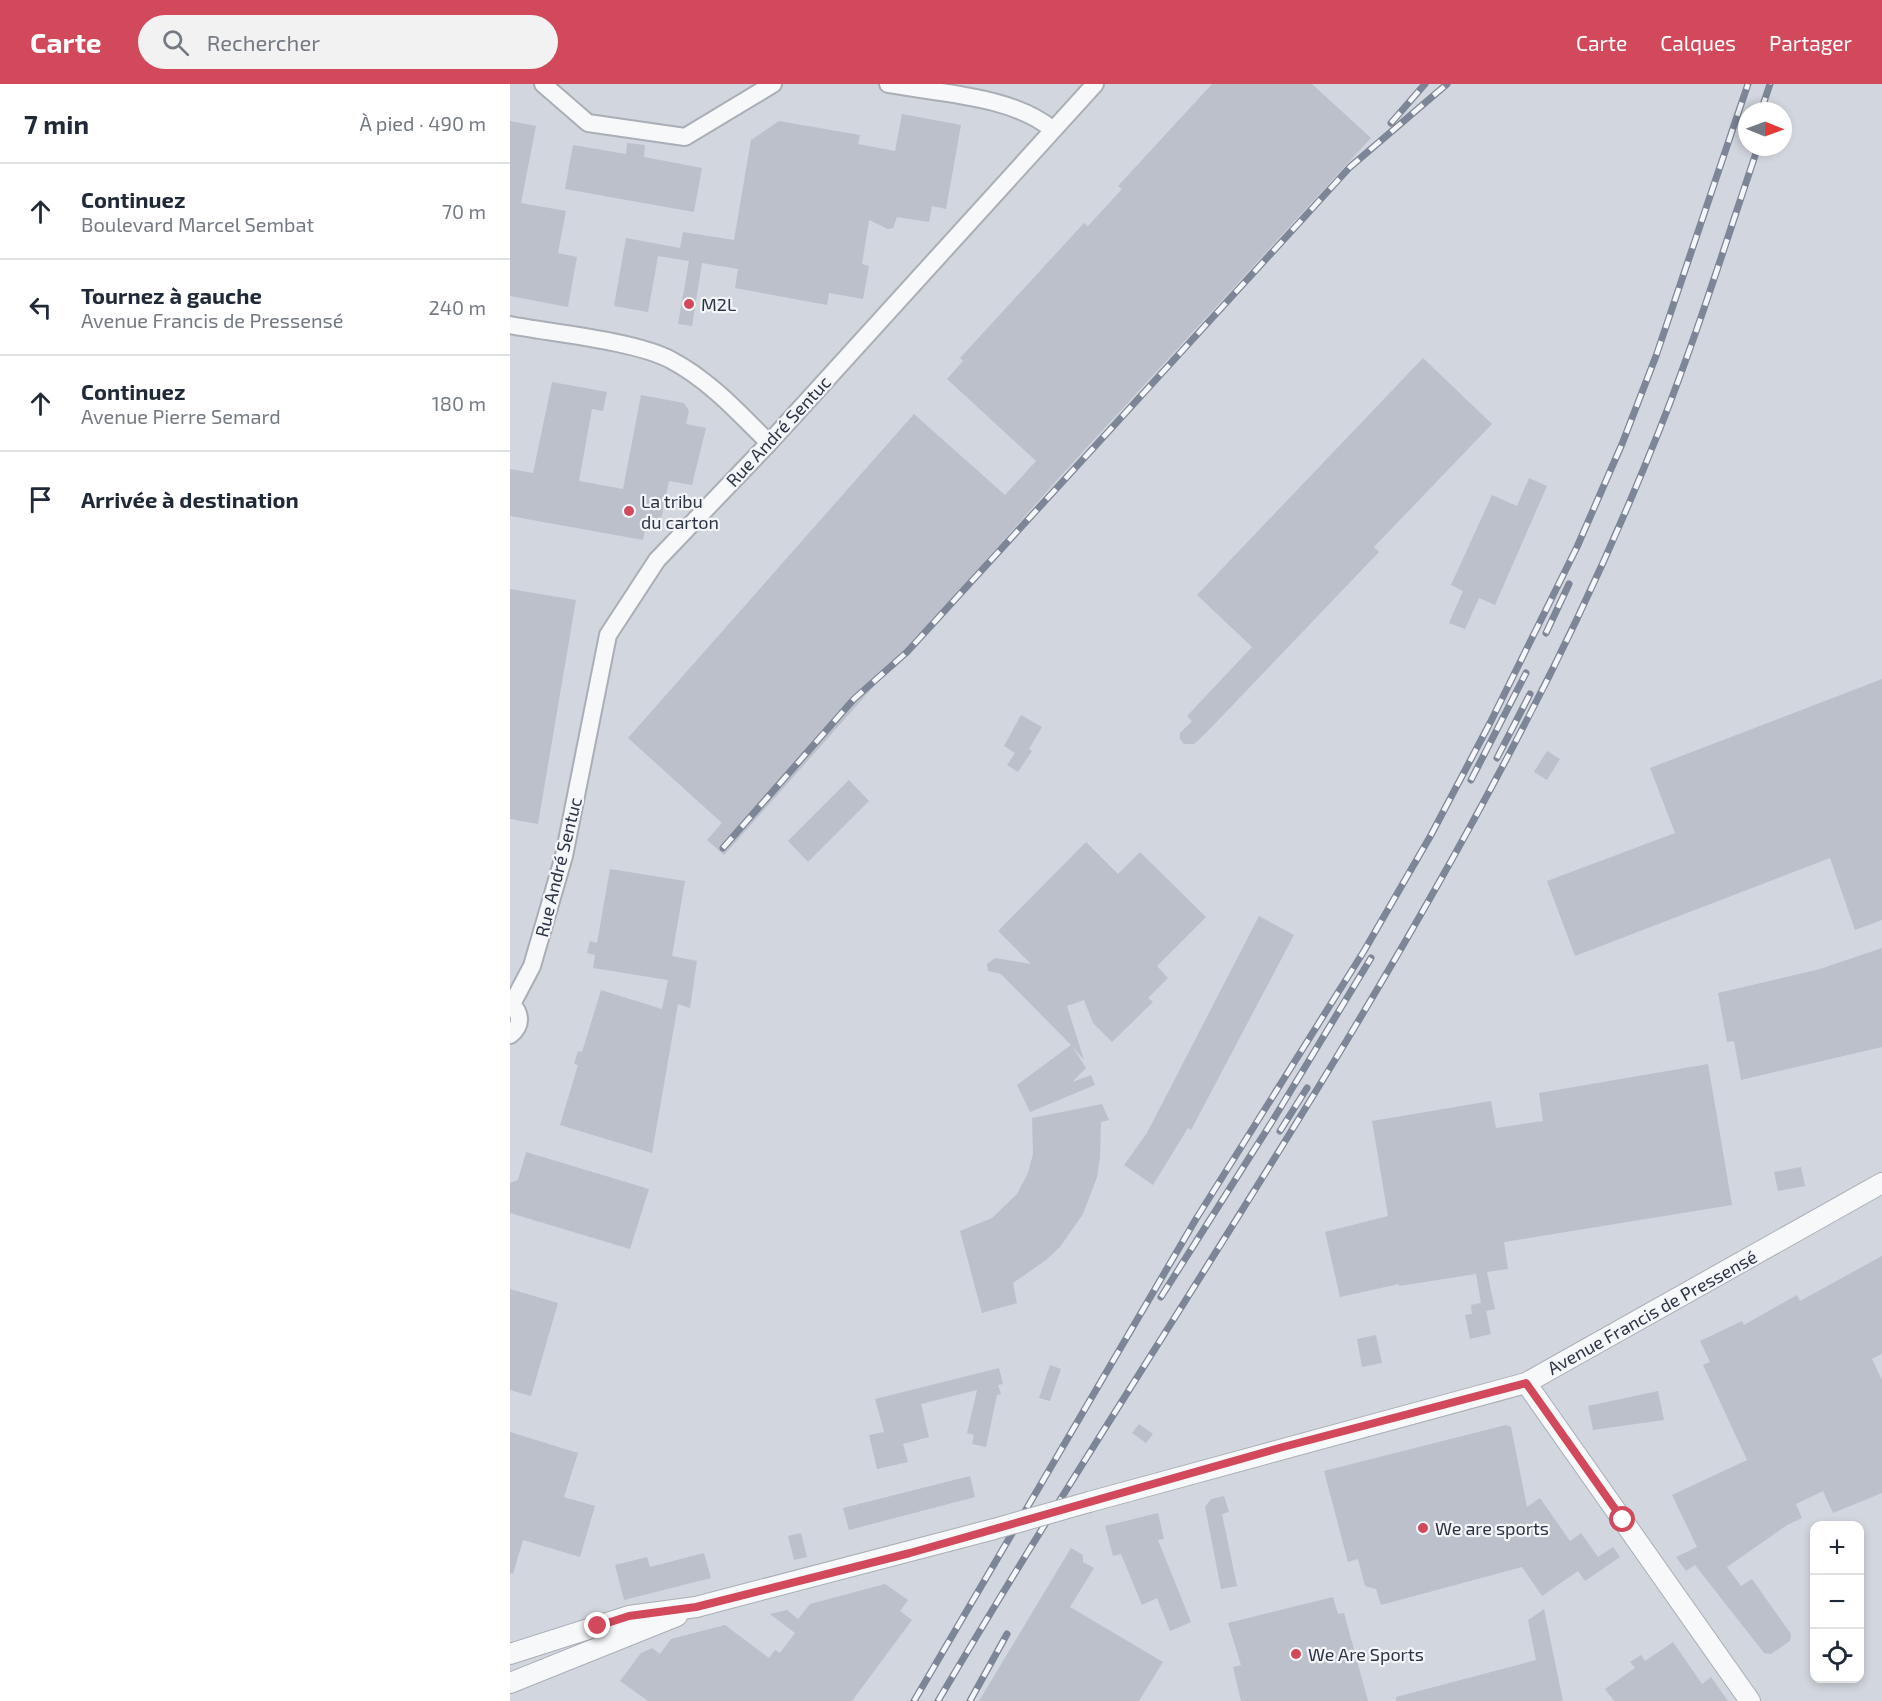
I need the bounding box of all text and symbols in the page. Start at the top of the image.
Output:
search box [138,15,558,69]
text: Carte [30,25,102,59]
icon: search [159,26,192,59]
text: Rechercher [207,29,320,55]
text: Carte [1576,30,1627,55]
text: Calques [1660,30,1736,55]
text: Partager [1769,30,1852,55]
north arrow [1738,102,1792,156]
text: 7 min [24,108,89,139]
text: À pied · 490 m [359,111,486,135]
text: Continuez [81,186,185,212]
icon: ahead [24,195,57,228]
text: 70 m [442,199,486,223]
text: Boulevard Marcel Sembat [81,212,314,236]
text: Tournez à gauche [81,282,262,308]
icon: left [24,291,57,324]
place label: M2L [701,293,736,315]
text: 240 m [428,295,486,319]
marker: M2L [682,297,696,311]
text: Avenue Francis de Pressensé [81,308,343,332]
street label: Rue André Sentuc [721,371,835,491]
text: Continuez [81,378,185,404]
icon: ahead [24,387,57,420]
text: 180 m [432,391,486,415]
text: Avenue Pierre Semard [81,404,281,428]
icon: arrive [24,483,57,516]
text: Arrivée à destination [81,486,299,512]
place label: La tribu du carton [641,490,719,533]
marker: La tribu du carton [622,504,636,518]
street label: Rue André Sentuc [530,795,586,939]
street label: Avenue Francis de Pressensé [1543,1245,1761,1379]
route start [1609,1506,1635,1532]
place label: We are sports [1435,1517,1549,1539]
marker: We are sports [1416,1521,1430,1535]
map controls [1810,1521,1864,1683]
button: + [1810,1521,1864,1575]
button: − [1810,1575,1864,1629]
route end [584,1612,610,1638]
button: locate [1810,1629,1864,1683]
place label: We Are Sports [1308,1643,1424,1665]
marker: We Are Sports [1289,1647,1303,1661]

